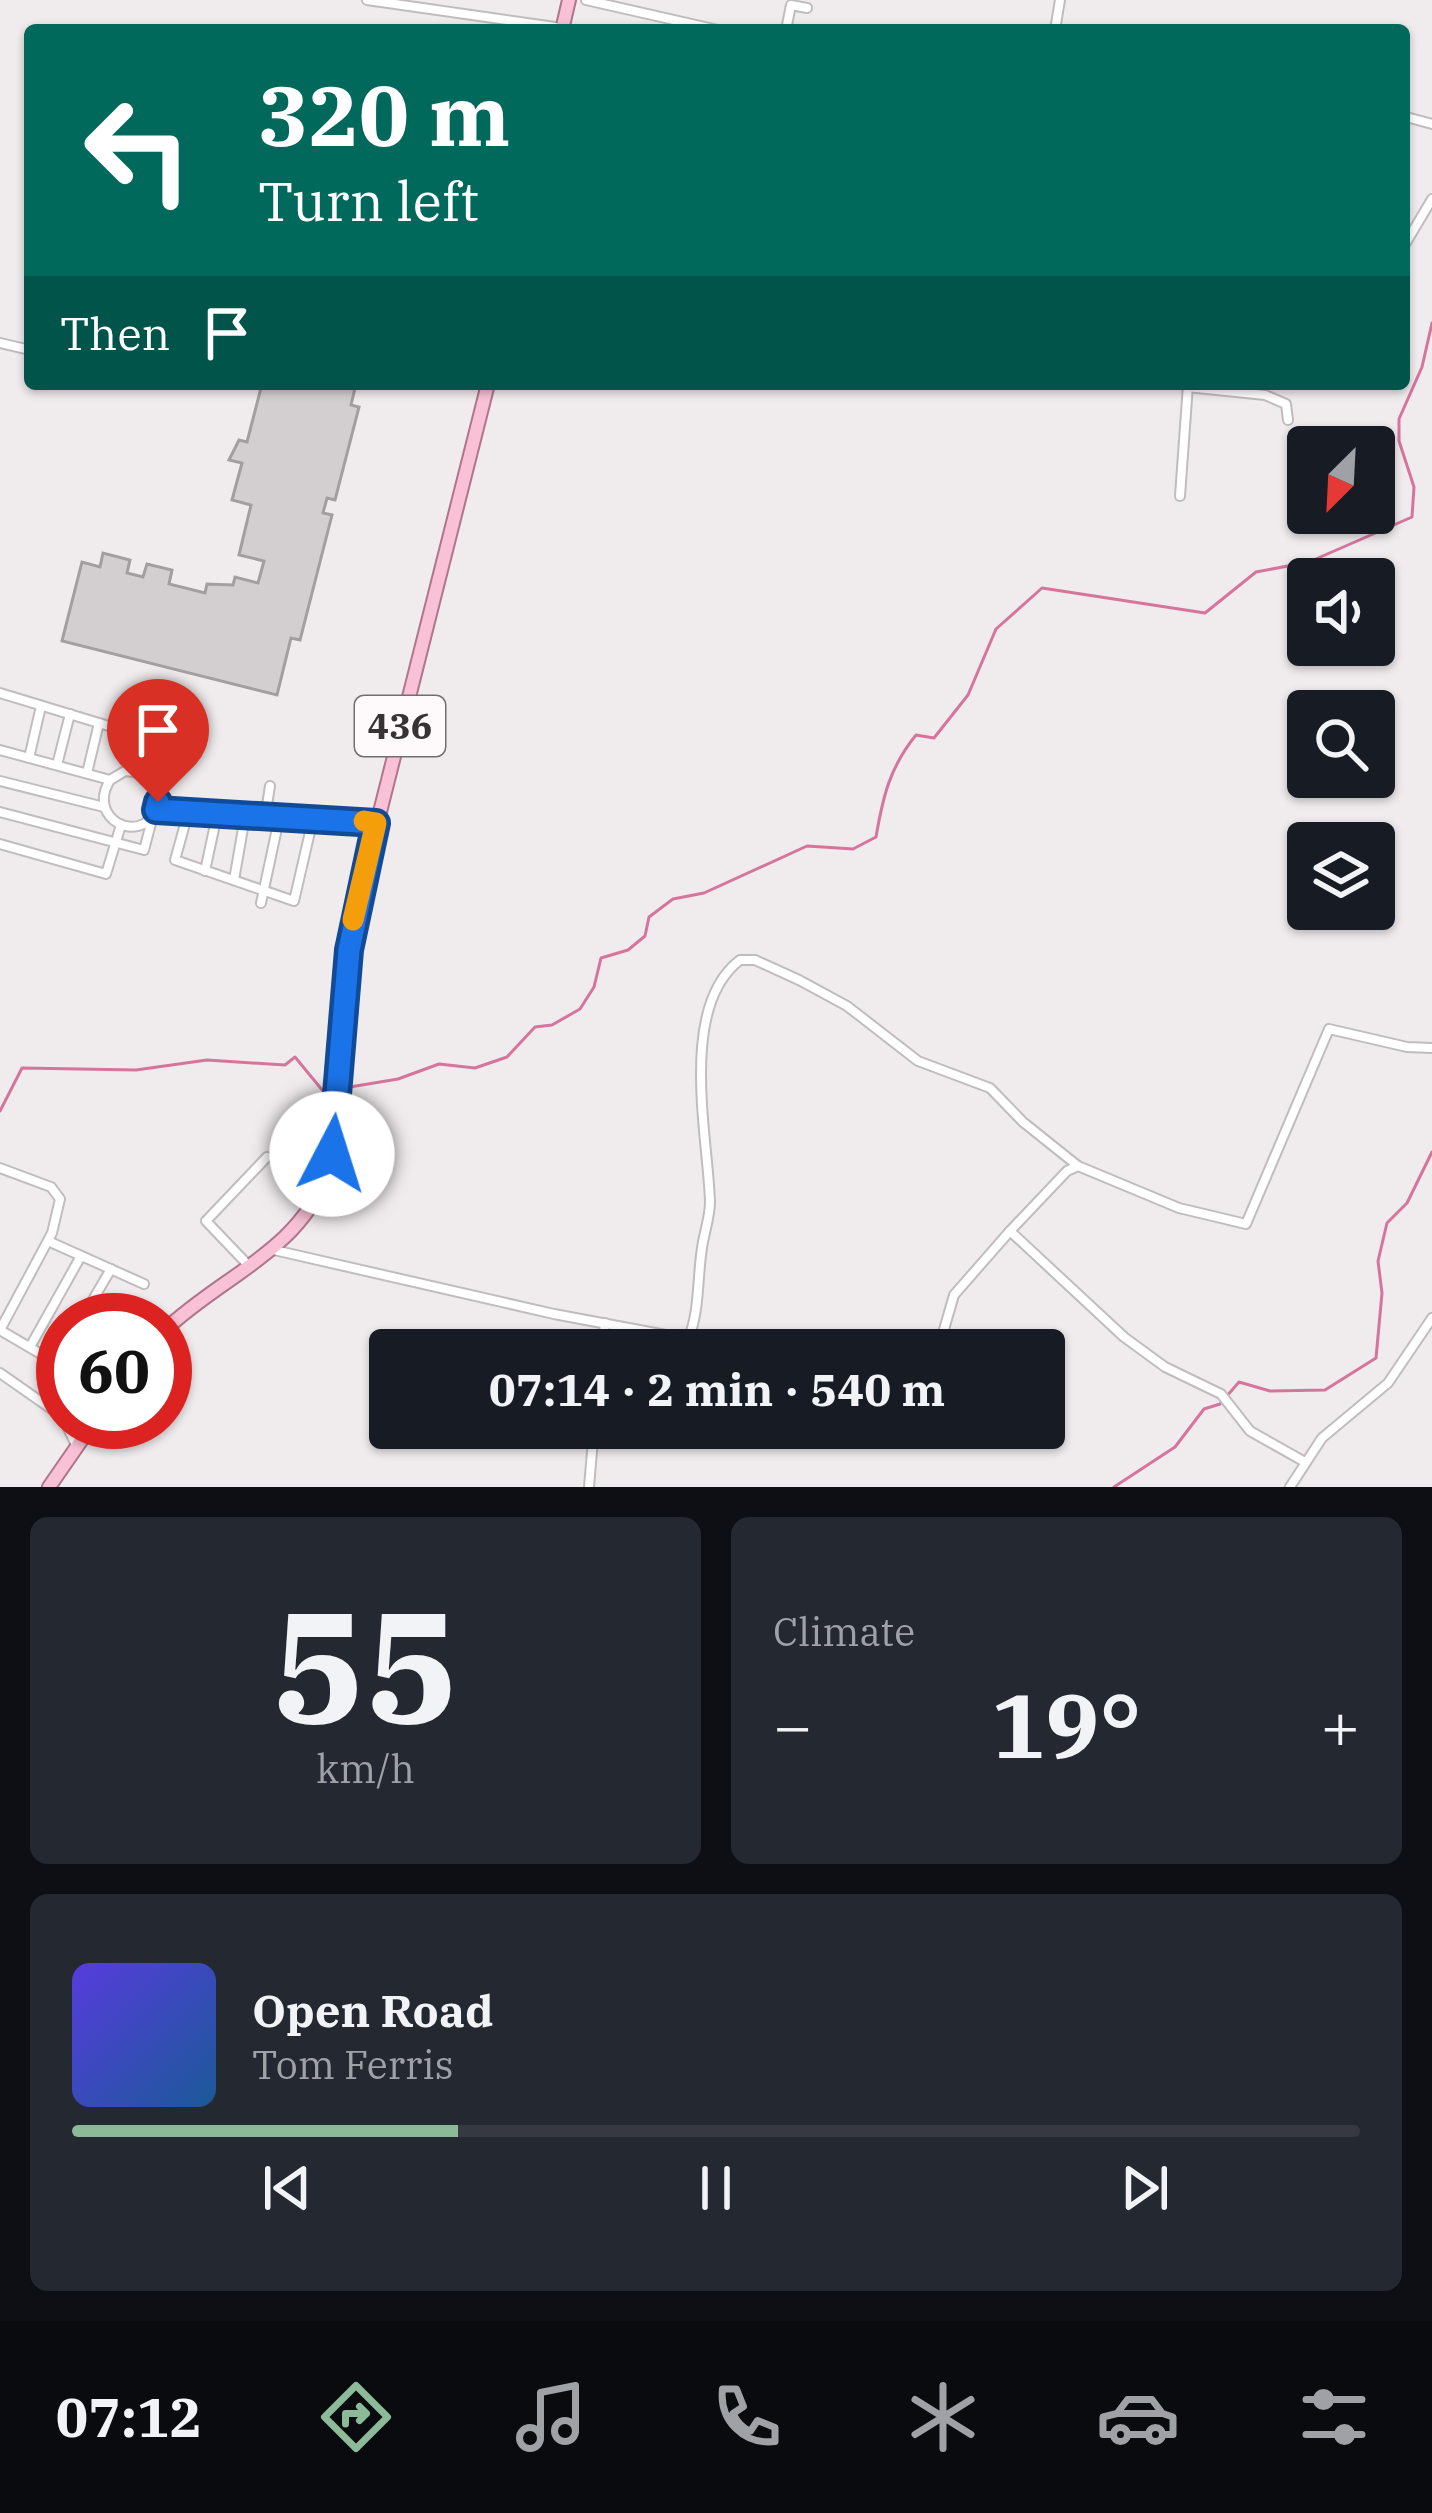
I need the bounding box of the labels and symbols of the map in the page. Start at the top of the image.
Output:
north arrow [1287,426,1395,534]
pin [107,679,209,802]
road number: 436 [355,696,445,756]
position arrow [269,1091,395,1217]
speed limit sign: 60 [36,1293,192,1449]

